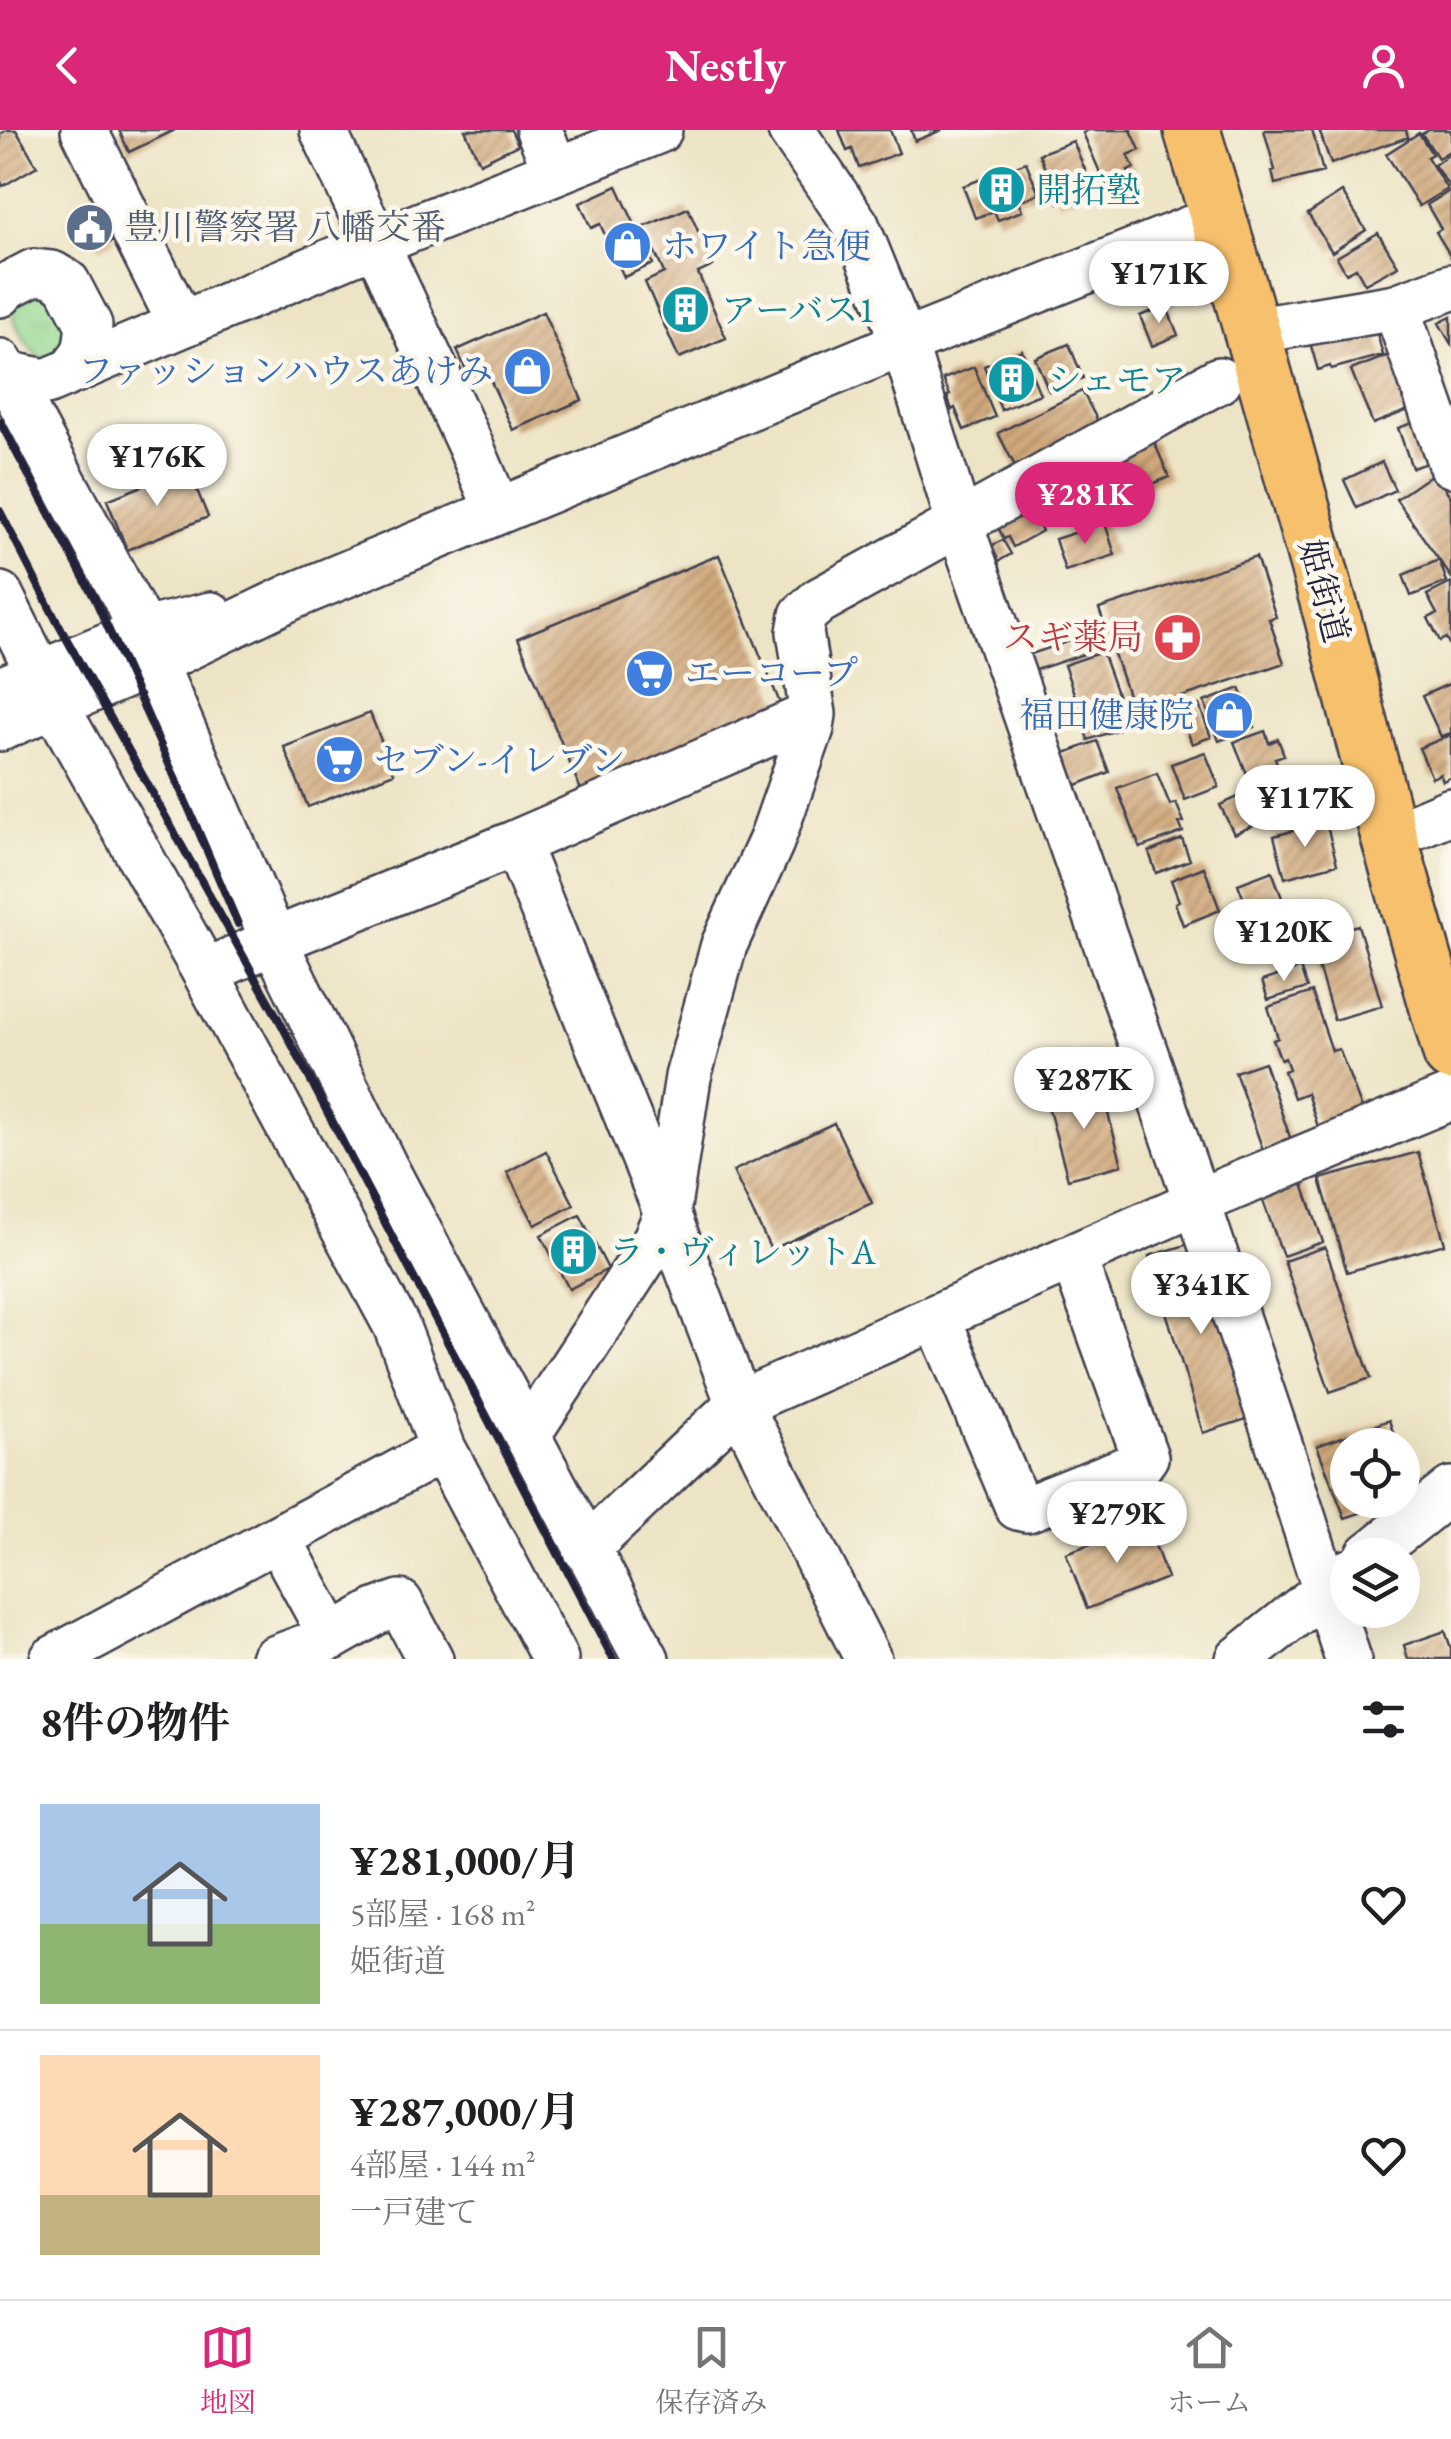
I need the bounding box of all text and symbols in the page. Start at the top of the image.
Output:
text: Nestly [665,36,786,94]
icon: back [40,38,95,93]
icon: person [1356,38,1411,93]
building icon: 開拓塾 [975,164,1027,216]
place label: 開拓塾 [1036,167,1141,212]
public building icon: 豊川警察署 八幡交番 [63,201,115,253]
place label: 豊川警察署 八幡交番 [124,204,446,249]
shop icon: ホワイト急便 [601,220,653,272]
place label: ホワイト急便 [662,223,871,268]
pin: ¥171K [1089,241,1229,326]
text: ¥171K [1111,252,1207,294]
building icon: アーバス1 [660,284,712,336]
place label: アーバス1 [721,287,875,332]
shop icon: ファッションハウスあけみ [502,345,554,397]
place label: ファッションハウスあけみ [78,348,493,393]
building icon: シェモア [986,354,1038,406]
place label: シェモア [1047,357,1186,402]
pin: ¥176K [87,424,227,509]
text: ¥176K [109,435,205,477]
pin: ¥281K [1015,462,1155,547]
text: ¥281K [1037,473,1133,515]
street label: 姫街道 [1289,534,1360,647]
pharmacy icon: スギ薬局 [1152,611,1204,663]
place label: スギ薬局 [1003,614,1143,659]
supermarket icon: エーコープ [624,647,676,699]
place label: エーコープ [685,650,858,695]
shop icon: 福田健康院 [1203,689,1255,741]
place label: 福田健康院 [1019,692,1194,737]
supermarket icon: セブン-イレブン [313,734,365,786]
place label: セブン-イレブン [374,737,626,782]
pin: ¥117K [1235,765,1375,850]
text: ¥117K [1257,776,1353,818]
pin: ¥120K [1214,899,1354,984]
text: ¥120K [1236,910,1332,952]
pin: ¥287K [1014,1047,1154,1132]
text: ¥287K [1036,1058,1132,1100]
building icon: ラ・ヴィレットA [548,1226,600,1278]
place label: ラ・ヴィレットA [609,1229,877,1274]
pin: ¥341K [1131,1252,1271,1337]
text: ¥341K [1153,1263,1249,1305]
map controls [1330,1428,1420,1628]
button: locate [1330,1428,1420,1518]
pin: ¥279K [1047,1481,1187,1566]
text: ¥279K [1069,1492,1165,1534]
button: layers [1330,1538,1420,1628]
icon: filters [1356,1692,1411,1747]
text: 8件の物件 [40,1695,230,1750]
text: ¥281,000/月 [350,1833,580,1888]
icon: home [120,1844,240,1964]
icon: heart [1356,1877,1411,1932]
text: 5部屋 · 168 m² [350,1893,536,1935]
text: 姫街道 [350,1940,446,1982]
text: ¥287,000/月 [350,2084,580,2139]
icon: home [120,2095,240,2215]
icon: heart [1356,2128,1411,2183]
text: 4部屋 · 144 m² [350,2144,536,2186]
text: 一戸建て [350,2191,478,2233]
tab: 地図 [200,2320,256,2420]
tab: 保存済み [655,2320,767,2420]
tab: ホーム [1167,2320,1251,2420]

